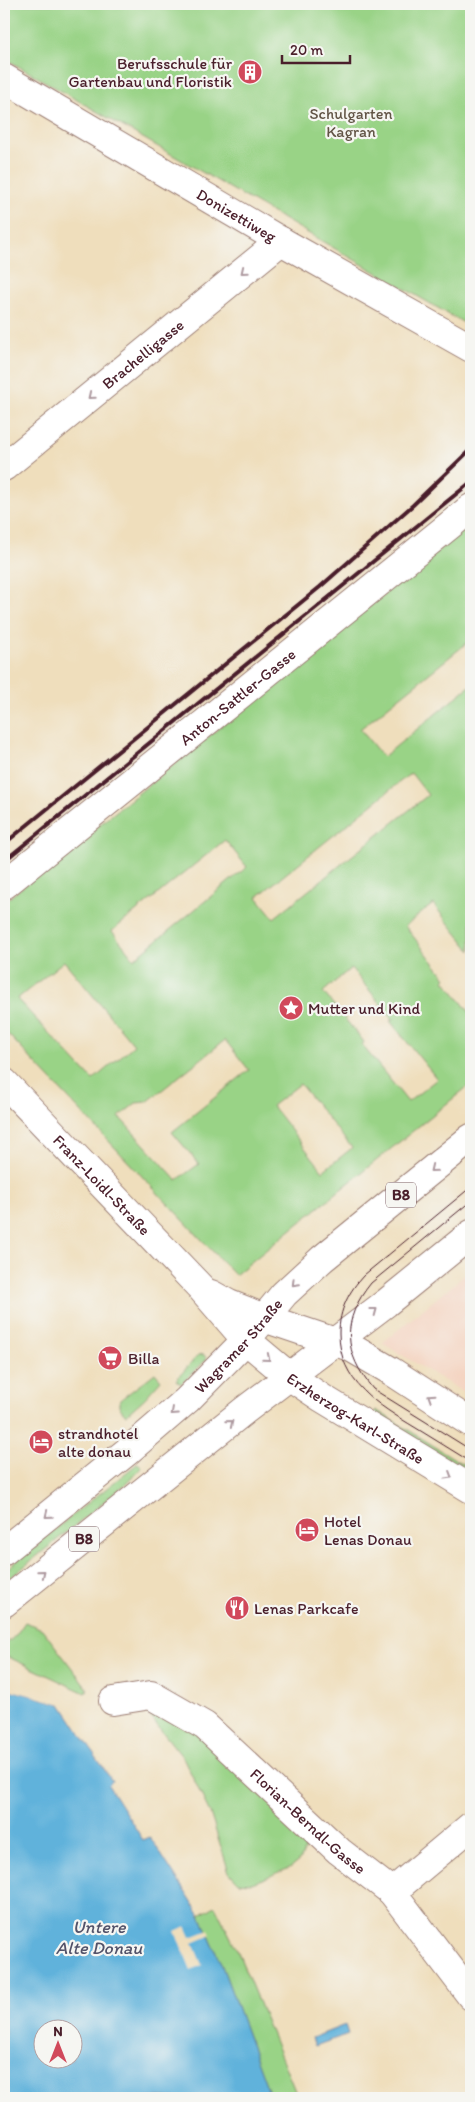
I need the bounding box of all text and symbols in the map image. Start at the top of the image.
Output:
scale bar [282,32,350,64]
text: 20 m [290,41,324,59]
place label: Berufsschule für Gartenbau und Floristik [69,54,233,91]
building icon: Berufsschule für Gartenbau und Floristik [237,59,263,85]
park label: Schulgarten Kagran [310,104,392,141]
street label: Donizettiweg [193,185,280,247]
one-way arrow [240,266,249,275]
street label: Brachelligasse [98,315,188,393]
one-way arrow [88,391,97,399]
street label: Anton-Sattler-Gasse [176,645,299,749]
place icon: Mutter und Kind [278,995,304,1021]
place label: Mutter und Kind [308,999,420,1018]
street label: Franz-Loidl-Straße [49,1131,154,1239]
one-way arrow [430,1163,439,1172]
road number: B8 [386,1182,416,1208]
one-way arrow [292,1277,301,1286]
street label: Wagramer Straße [190,1295,287,1397]
one-way arrow [368,1309,377,1317]
supermarket icon: Billa [97,1345,123,1371]
place label: Billa [128,1349,159,1368]
one-way arrow [262,1353,271,1362]
street label: Erzherzog-Karl-Straße [283,1368,428,1468]
one-way arrow [427,1393,436,1403]
one-way arrow [170,1406,179,1415]
one-way arrow [224,1420,233,1428]
place label: strandhotel alte donau [58,1424,139,1461]
hotel icon: strandhotel alte donau [28,1429,54,1455]
one-way arrow [444,1470,453,1480]
one-way arrow [45,1509,54,1517]
place label: Hotel Lenas Donau [324,1512,412,1549]
hotel icon: Hotel Lenas Donau [294,1517,320,1543]
road number: B8 [69,1526,99,1552]
one-way arrow [36,1571,45,1579]
restaurant icon: Lenas Parkcafe [224,1595,250,1621]
place label: Lenas Parkcafe [254,1599,359,1618]
street label: Florian-Berndl-Gasse [246,1764,369,1878]
water label: Untere Alte Donau [56,1916,143,1959]
north arrow [32,2020,82,2070]
text: N [53,2023,63,2040]

